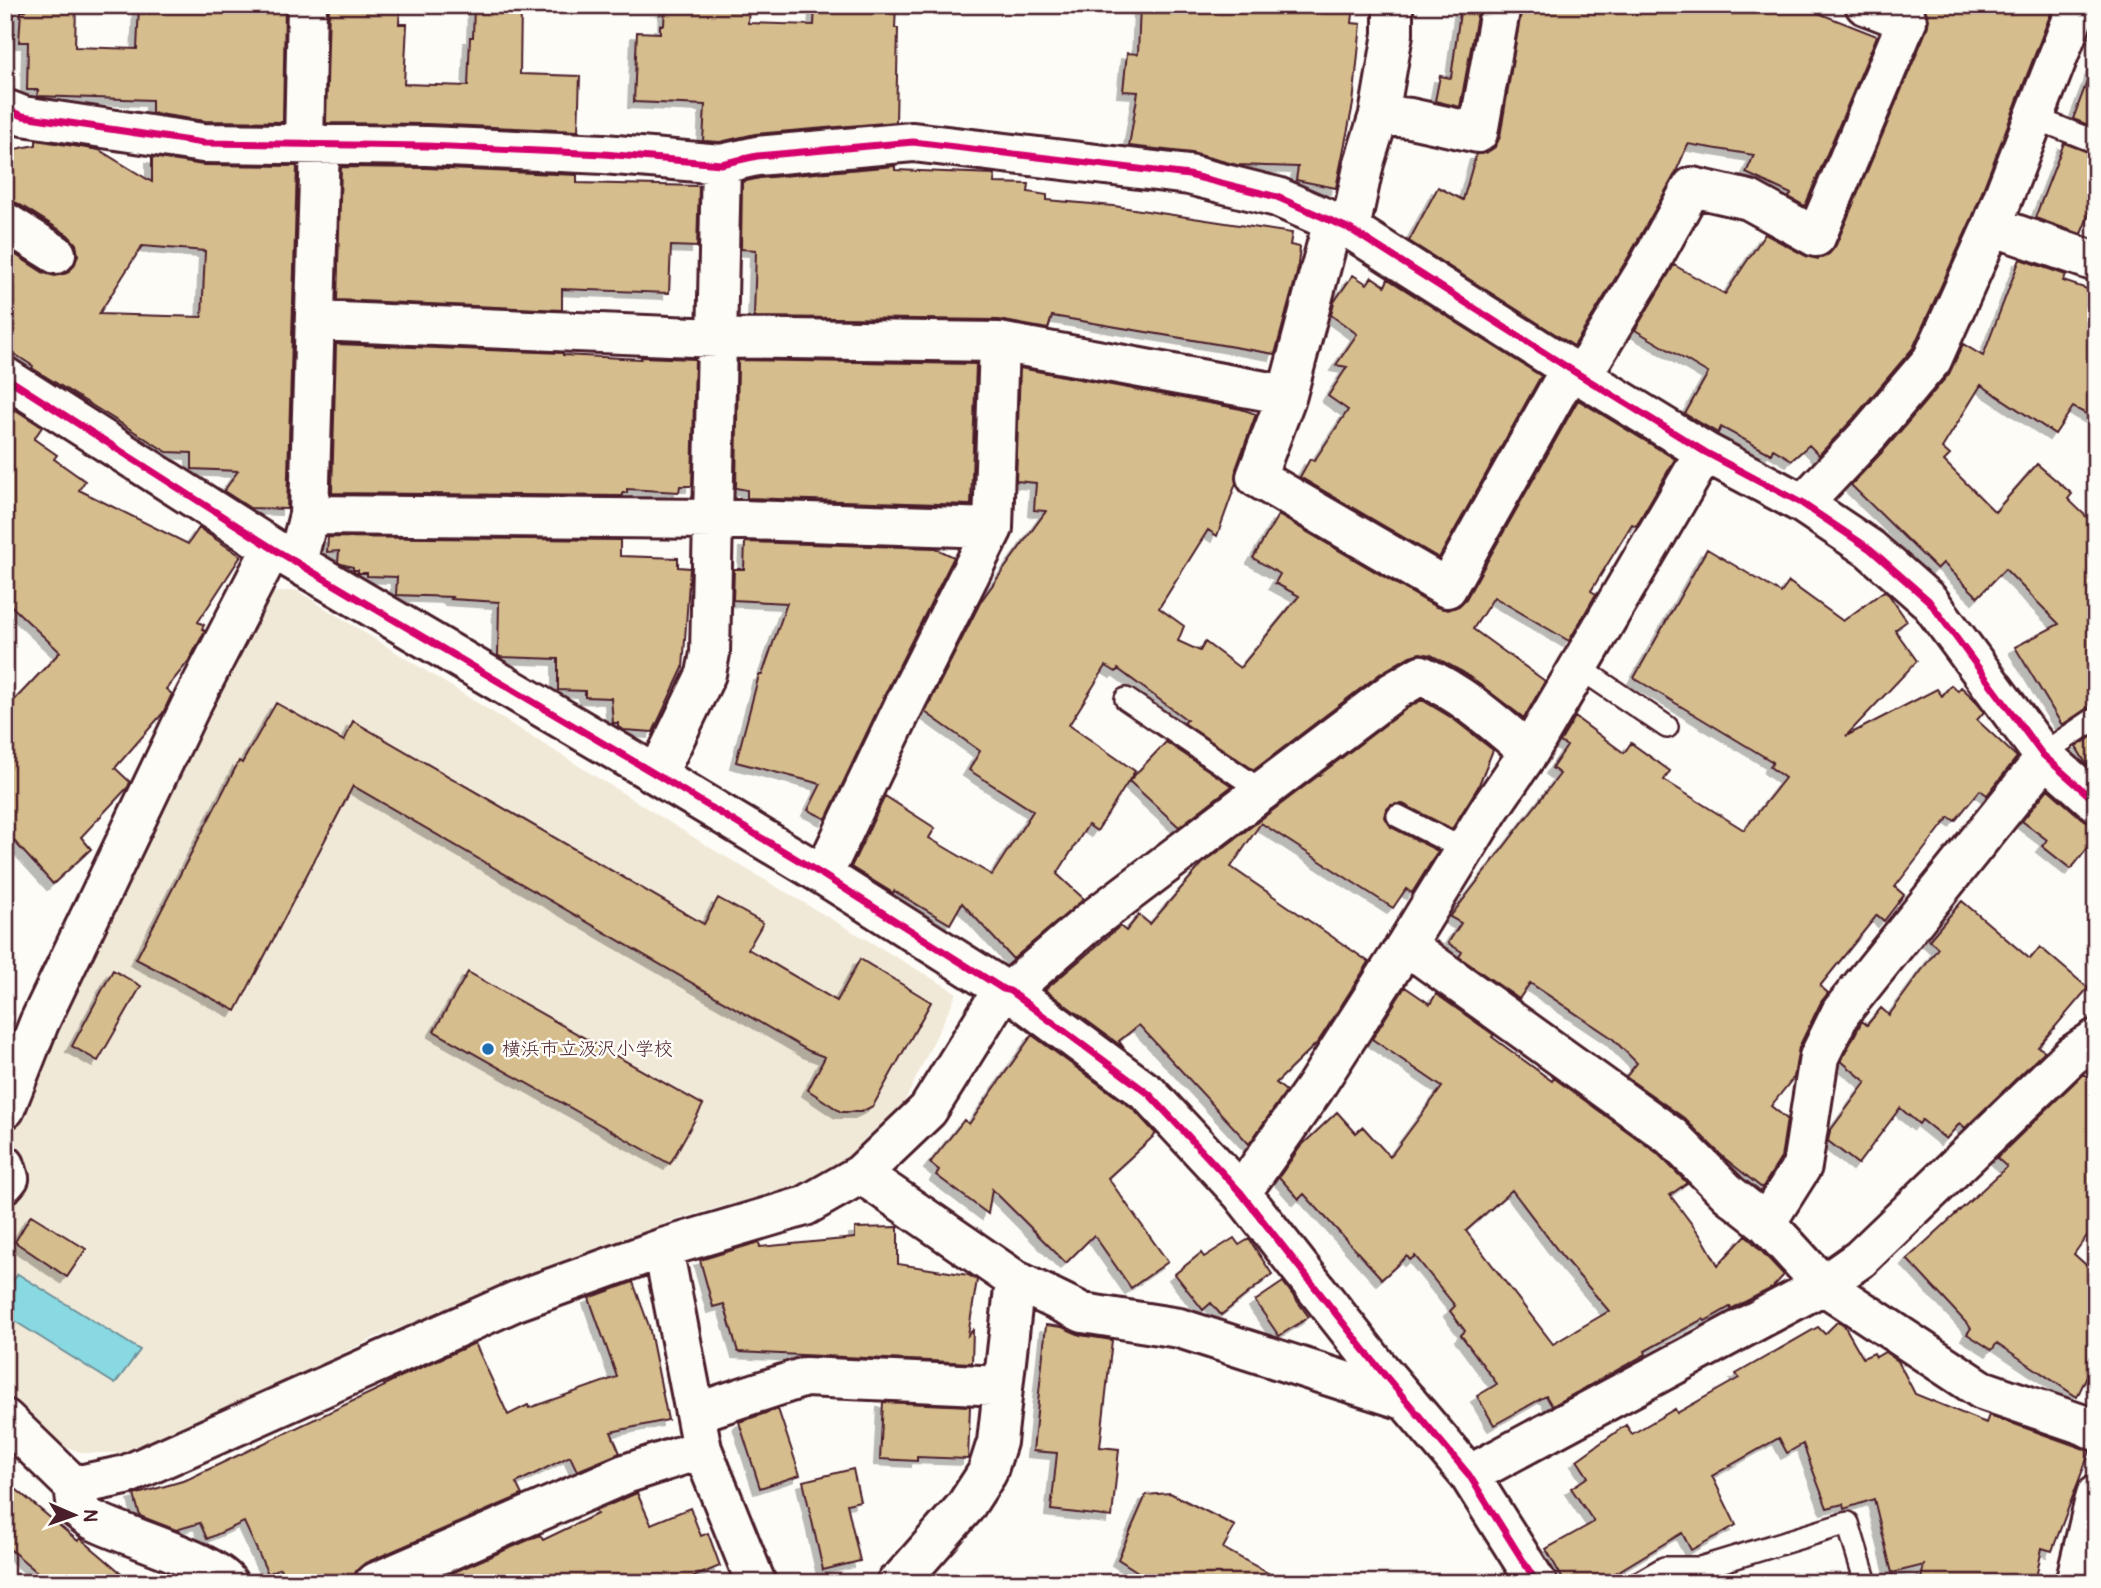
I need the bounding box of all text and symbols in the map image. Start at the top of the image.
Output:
place label: 横浜市立汲沢小学校 [502,1037,673,1061]
marker: 横浜市立汲沢小学校 [480,1041,496,1057]
north arrow [38,1480,108,1550]
text: N [78,1509,102,1523]

